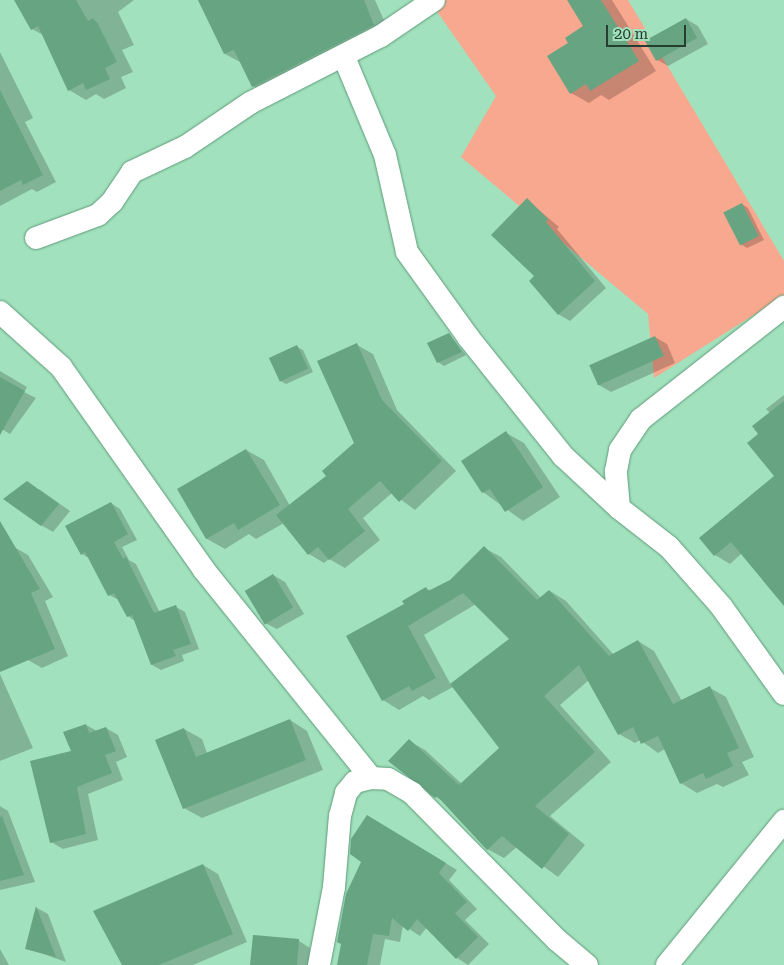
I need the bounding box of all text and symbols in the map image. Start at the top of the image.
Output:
scale bar [609,15,689,47]
text: 20 m [614,25,648,43]

